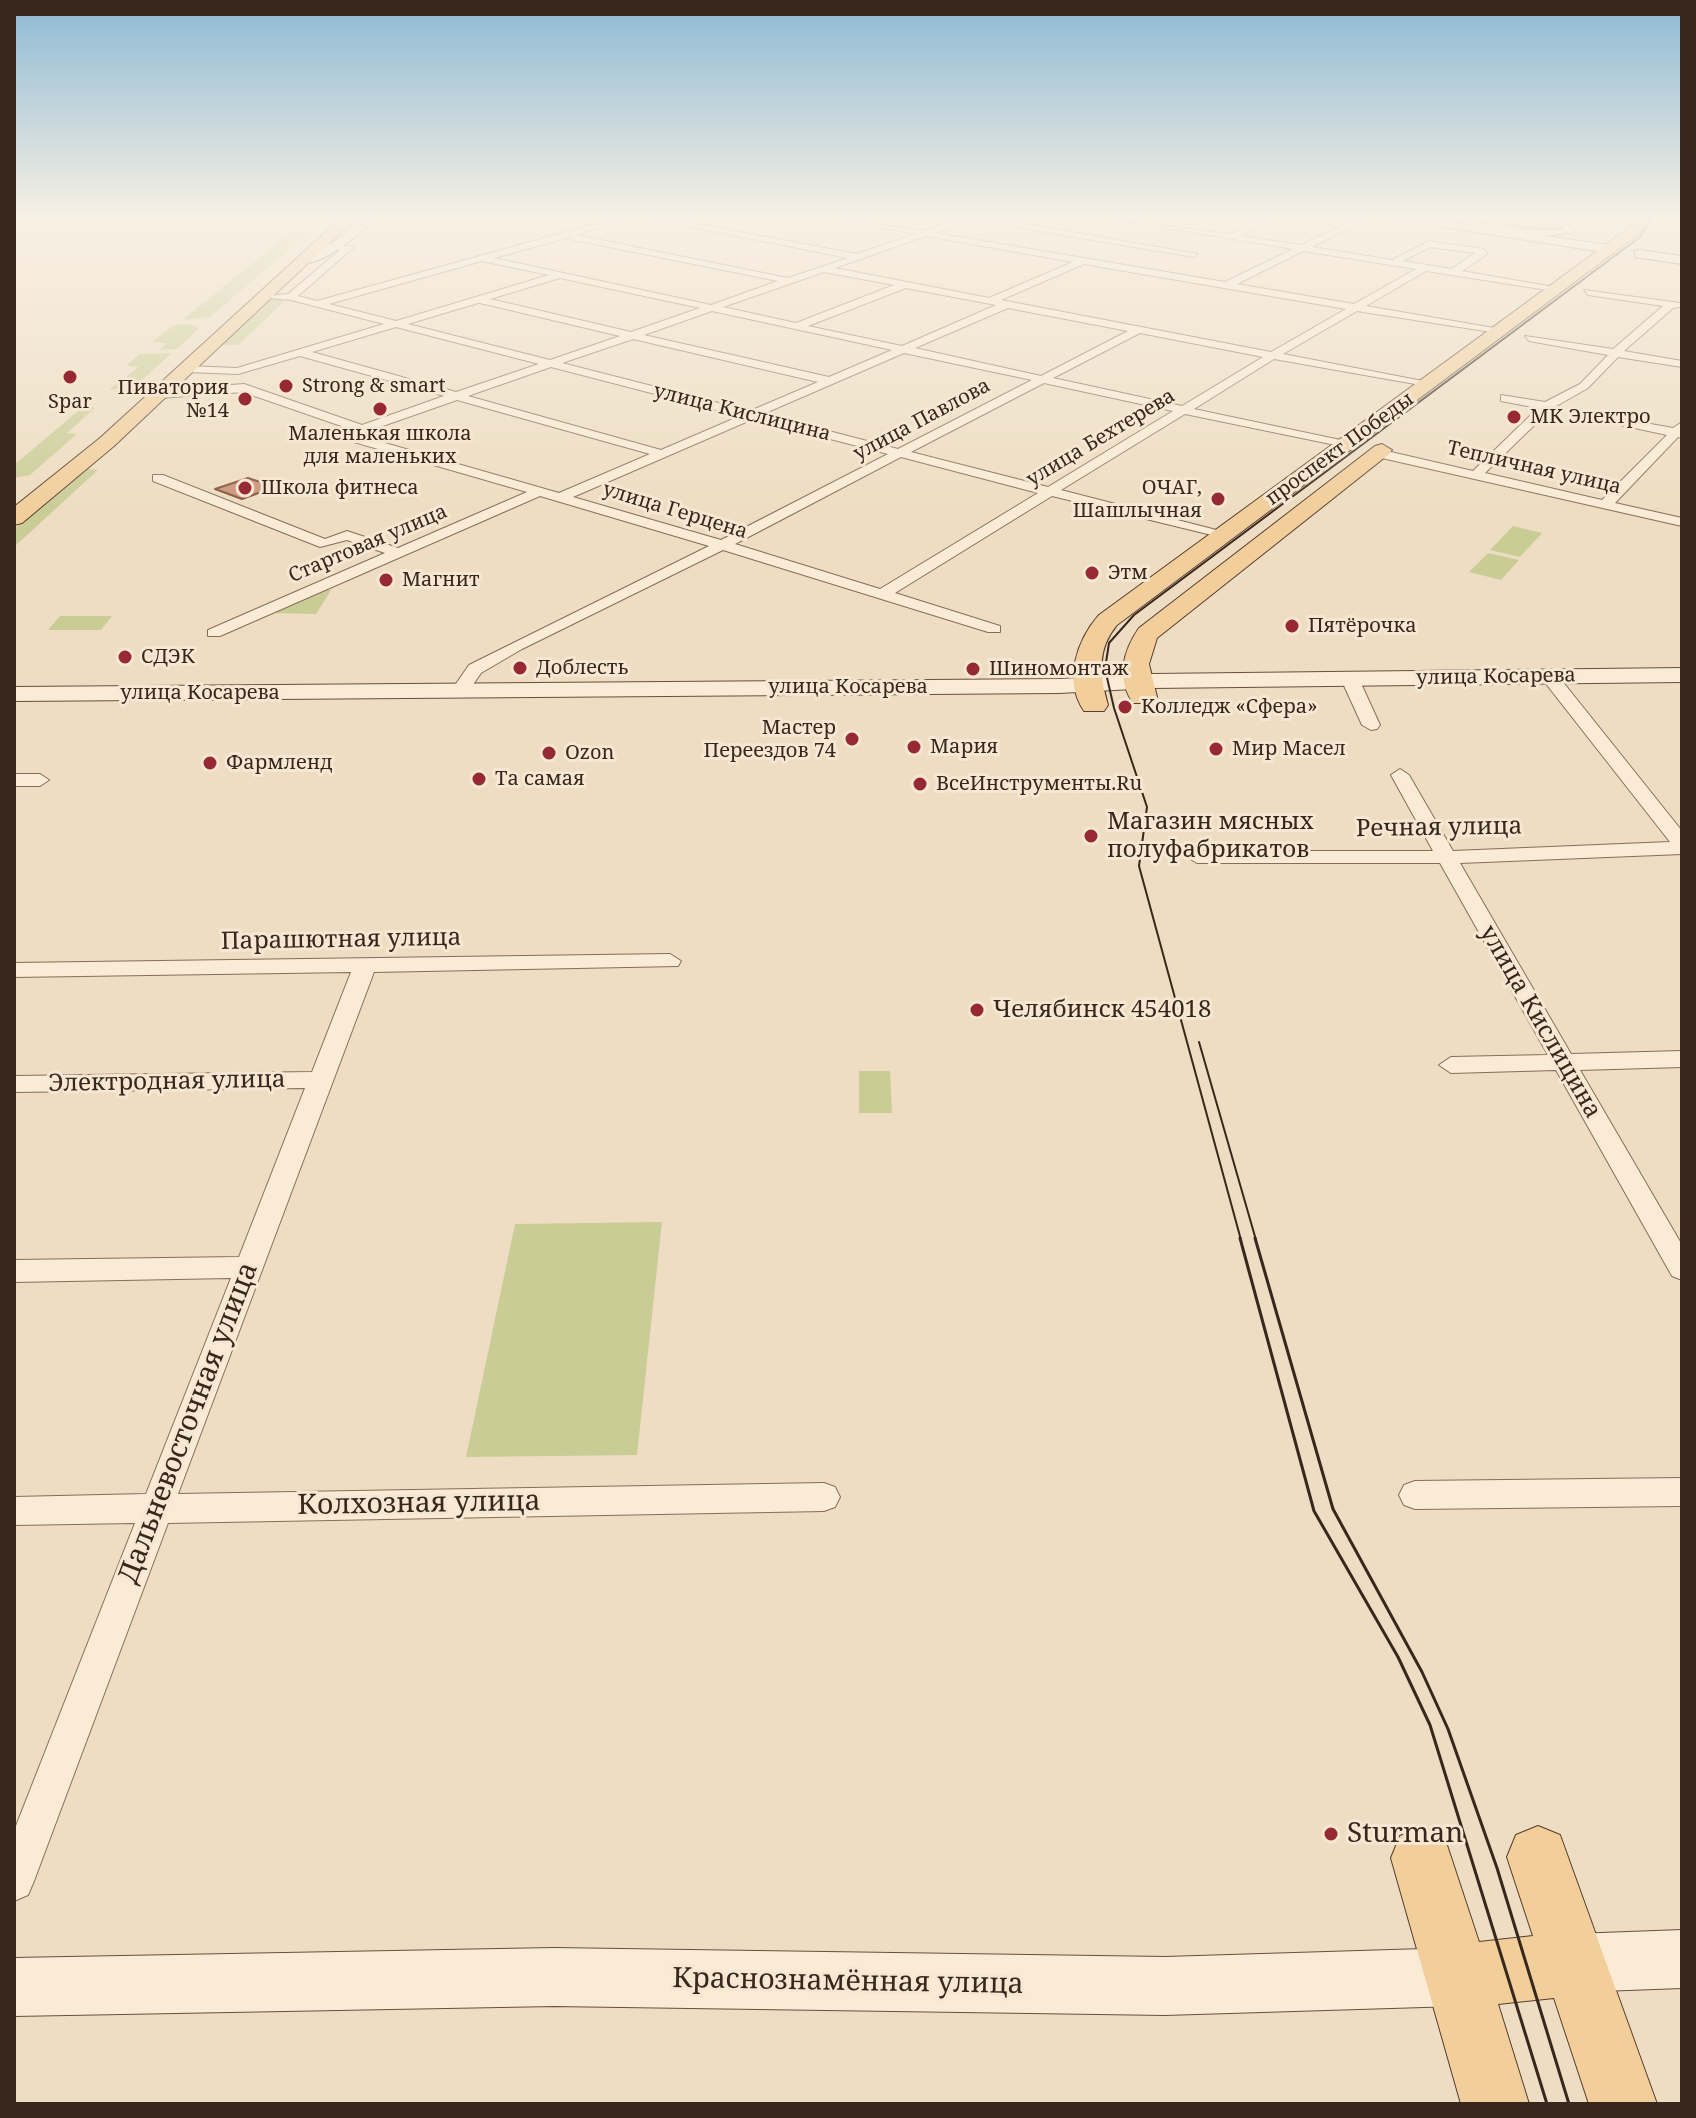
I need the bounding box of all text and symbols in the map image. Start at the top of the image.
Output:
marker: Spar [61,368,79,386]
place label: Strong & smart [302,374,445,398]
street label: улица Павлова [850,374,994,466]
place label: Пиватория №14 [118,376,229,423]
marker: Strong & smart [277,377,295,395]
street label: улица Кислицина [651,379,833,447]
street label: улица Бехтерева [1022,384,1180,492]
street label: проспект Победы [1261,387,1419,511]
place label: Spar [48,390,92,414]
marker: Пиватория №14 [236,390,254,408]
marker: Маленькая школа для маленьких [371,400,389,418]
place label: МК Электро [1530,405,1651,429]
marker: МК Электро [1505,408,1523,426]
place label: Маленькая школа для маленьких [288,422,472,469]
street label: Тепличная улица [1445,436,1623,500]
place label: Школа фитнеса [261,476,419,500]
place label: ОЧАГ, Шашлычная [1073,476,1202,523]
street label: улица Герцена [600,478,750,544]
marker: Школа фитнеса [236,479,254,497]
marker: ОЧАГ, Шашлычная [1209,490,1227,508]
street label: Стартовая улица [285,500,451,588]
place label: Этм [1108,561,1148,585]
marker: Этм [1083,564,1101,582]
place label: Магнит [402,568,479,592]
marker: Магнит [377,571,395,589]
place label: Пятёрочка [1308,614,1417,638]
marker: Пятёрочка [1283,617,1301,635]
place label: СДЭК [141,645,195,669]
marker: СДЭК [116,648,134,666]
place label: Доблесть [536,656,628,680]
place label: Шиномонтаж [989,657,1128,681]
marker: Доблесть [511,659,529,677]
marker: Шиномонтаж [964,660,982,678]
street label: улица Косарева [1416,664,1576,690]
street label: улица Косарева [768,675,928,699]
street label: улица Косарева [120,681,280,705]
place label: Колледж «Сфера» [1141,695,1318,719]
marker: Колледж «Сфера» [1116,698,1134,716]
place label: Мастер Переездов 74 [703,716,836,763]
marker: Мастер Переездов 74 [843,730,861,748]
place label: Мария [930,735,998,759]
place label: Мир Масел [1232,737,1346,761]
marker: Мария [905,738,923,756]
marker: Мир Масел [1207,740,1225,758]
place label: Ozon [565,741,614,765]
marker: Ozon [540,744,558,762]
place label: Фармленд [226,751,332,775]
marker: Фармленд [201,754,219,772]
place label: Та самая [495,767,585,791]
marker: Та самая [470,770,488,788]
place label: ВсеИнструменты.Ru [936,772,1142,796]
marker: ВсеИнструменты.Ru [911,775,929,793]
place label: Магазин мясных полуфабрикатов [1107,808,1314,864]
street label: Речная улица [1356,812,1522,844]
marker: Магазин мясных полуфабрикатов [1082,827,1100,845]
street label: улица Кислицина [1473,920,1607,1124]
street label: Парашютная улица [221,924,461,956]
place label: Челябинск 454018 [993,996,1211,1024]
marker: Челябинск 454018 [968,1001,986,1019]
street label: Электродная улица [48,1066,286,1098]
street label: Дальневосточная улица [112,1258,266,1588]
street label: Колхозная улица [297,1485,541,1523]
place label: Sturman [1347,1817,1463,1851]
marker: Sturman [1322,1825,1340,1843]
street label: Краснознамённая улица [672,1962,1024,2002]

